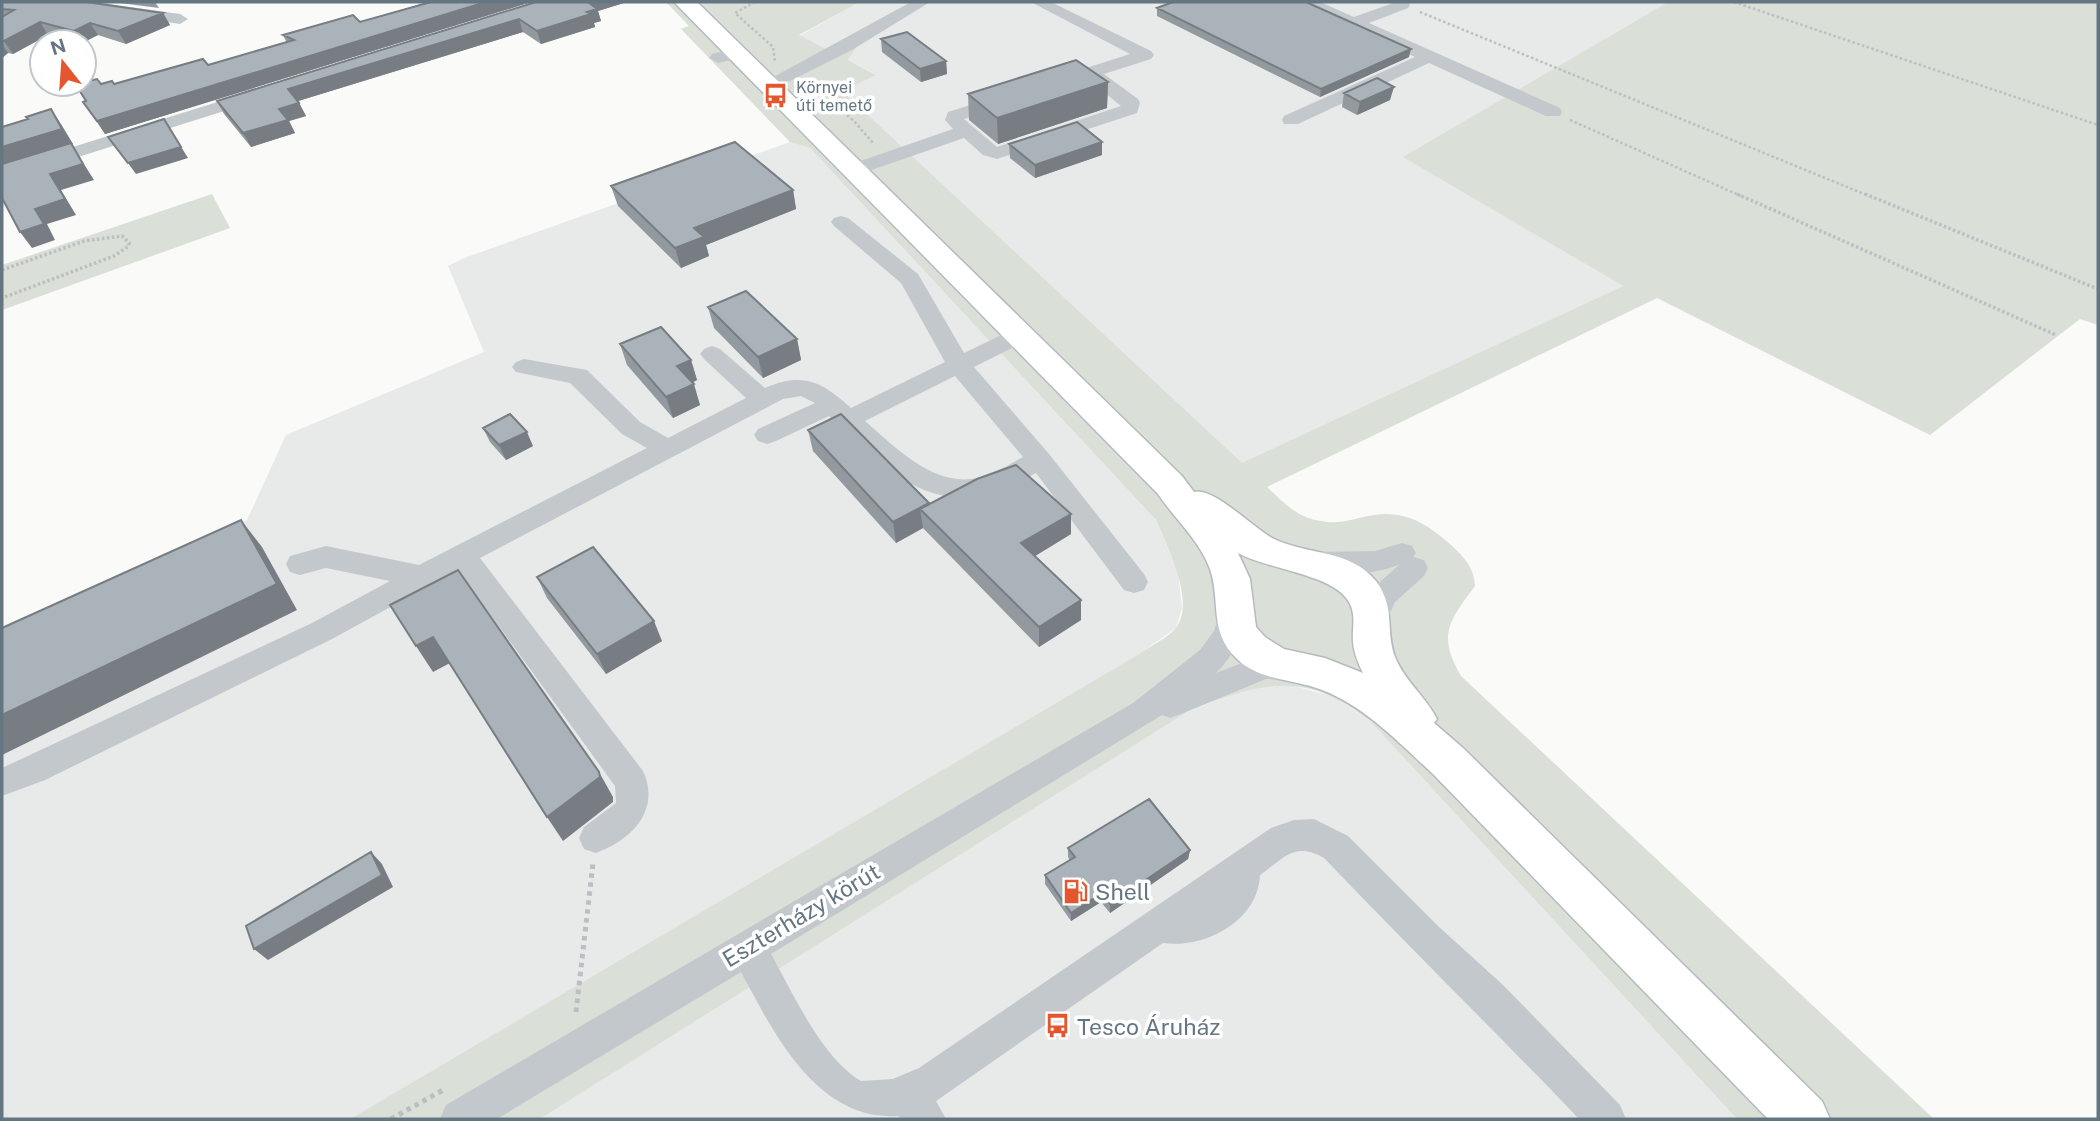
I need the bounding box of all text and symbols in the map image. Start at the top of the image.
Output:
north arrow [28,28,98,98]
text: N [48,34,68,59]
place label: Környei úti temető [796,78,872,115]
bus stop icon: Környei úti temető [762,82,790,110]
street label: Eszterházy körút [717,857,885,973]
fuel station icon: Shell [1061,877,1089,905]
place label: Shell [1095,878,1150,905]
bus stop icon: Tesco Áruház [1043,1012,1071,1040]
place label: Tesco Áruház [1077,1013,1220,1040]

